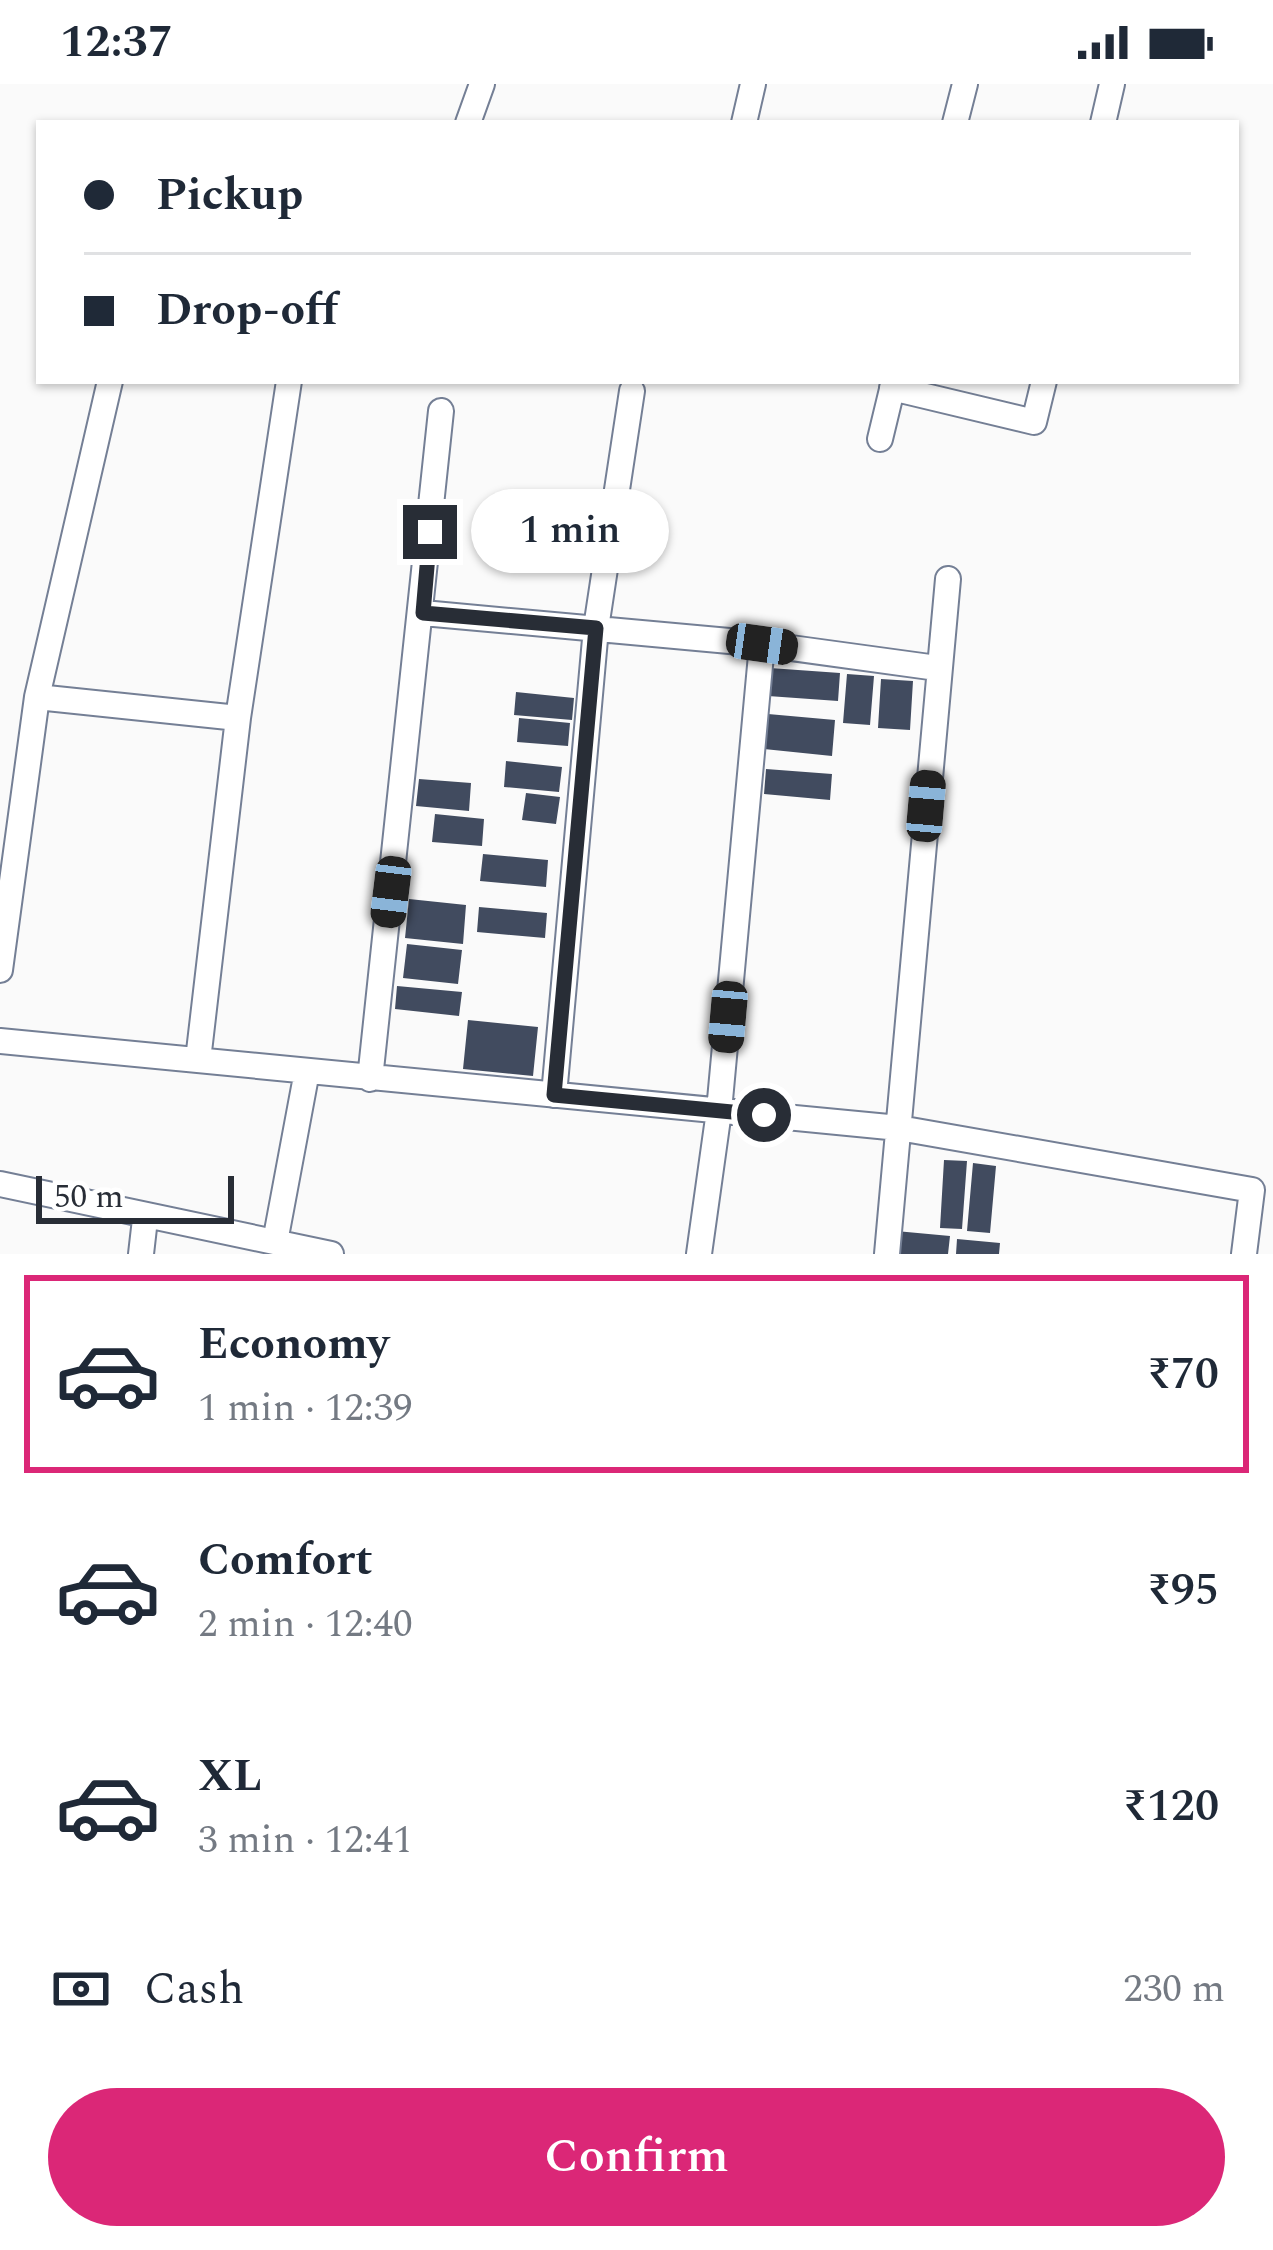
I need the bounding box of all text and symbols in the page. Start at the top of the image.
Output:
text: 12:37 [60,8,173,77]
text: Pickup [156,161,303,230]
text: Drop-off [156,276,338,345]
callout: 1 min [472,490,670,574]
text: 1 min [519,501,621,560]
route end [403,505,457,559]
car [724,621,800,667]
car [905,769,947,843]
car [369,854,413,930]
car [707,980,749,1054]
route start [737,1088,791,1142]
scale bar [36,1170,234,1223]
text: 50 m [54,1172,124,1222]
text: Economy [198,1310,389,1379]
icon: car [54,1320,162,1428]
text: ₹70 [1147,1340,1219,1409]
text: 1 min · 12:39 [198,1379,413,1438]
text: Comfort [198,1526,373,1595]
icon: car [54,1536,162,1644]
text: ₹95 [1147,1556,1219,1625]
text: 2 min · 12:40 [198,1595,413,1654]
text: XL [198,1742,262,1811]
icon: car [54,1752,162,1860]
text: ₹120 [1123,1772,1219,1841]
text: 3 min · 12:41 [198,1811,413,1870]
text: Cash [144,1955,244,2024]
icon: cash [48,1956,114,2022]
text: 230 m [1123,1960,1225,2019]
button: Confirm [48,2088,1225,2226]

